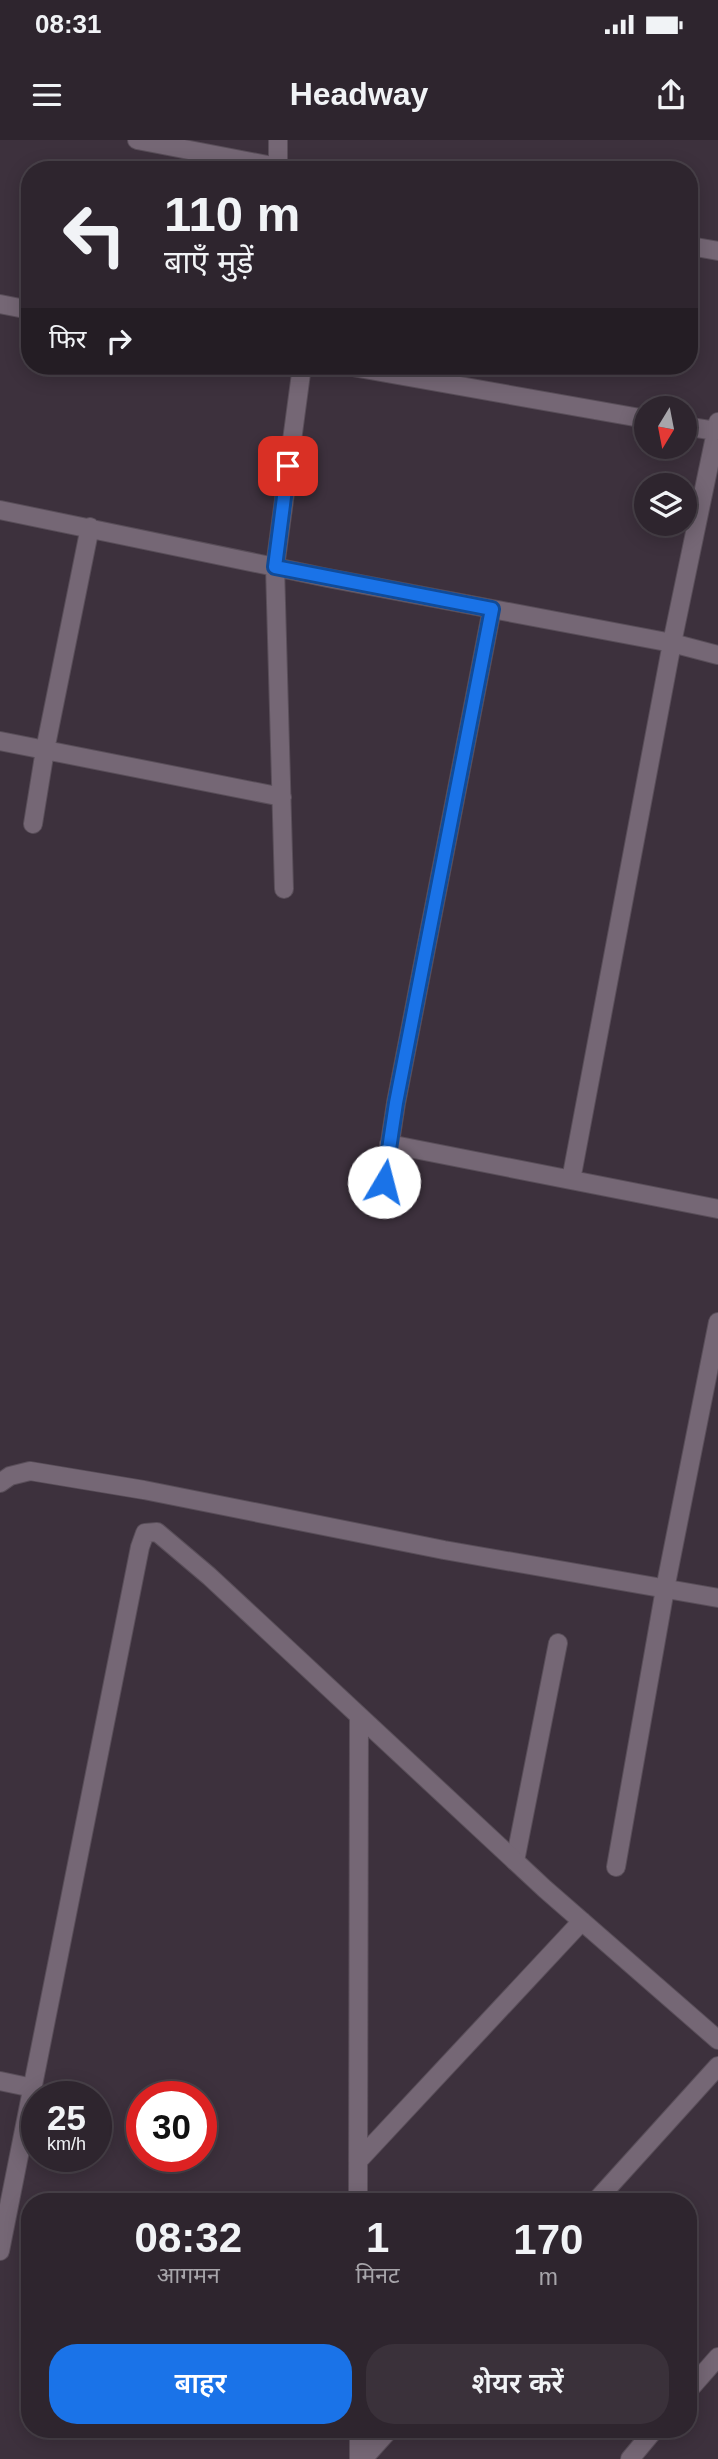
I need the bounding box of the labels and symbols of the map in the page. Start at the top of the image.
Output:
north arrow [634,396,696,458]
pin [258,436,318,496]
position arrow [347,1145,421,1219]
speed limit sign: 30 [126,2081,217,2172]

